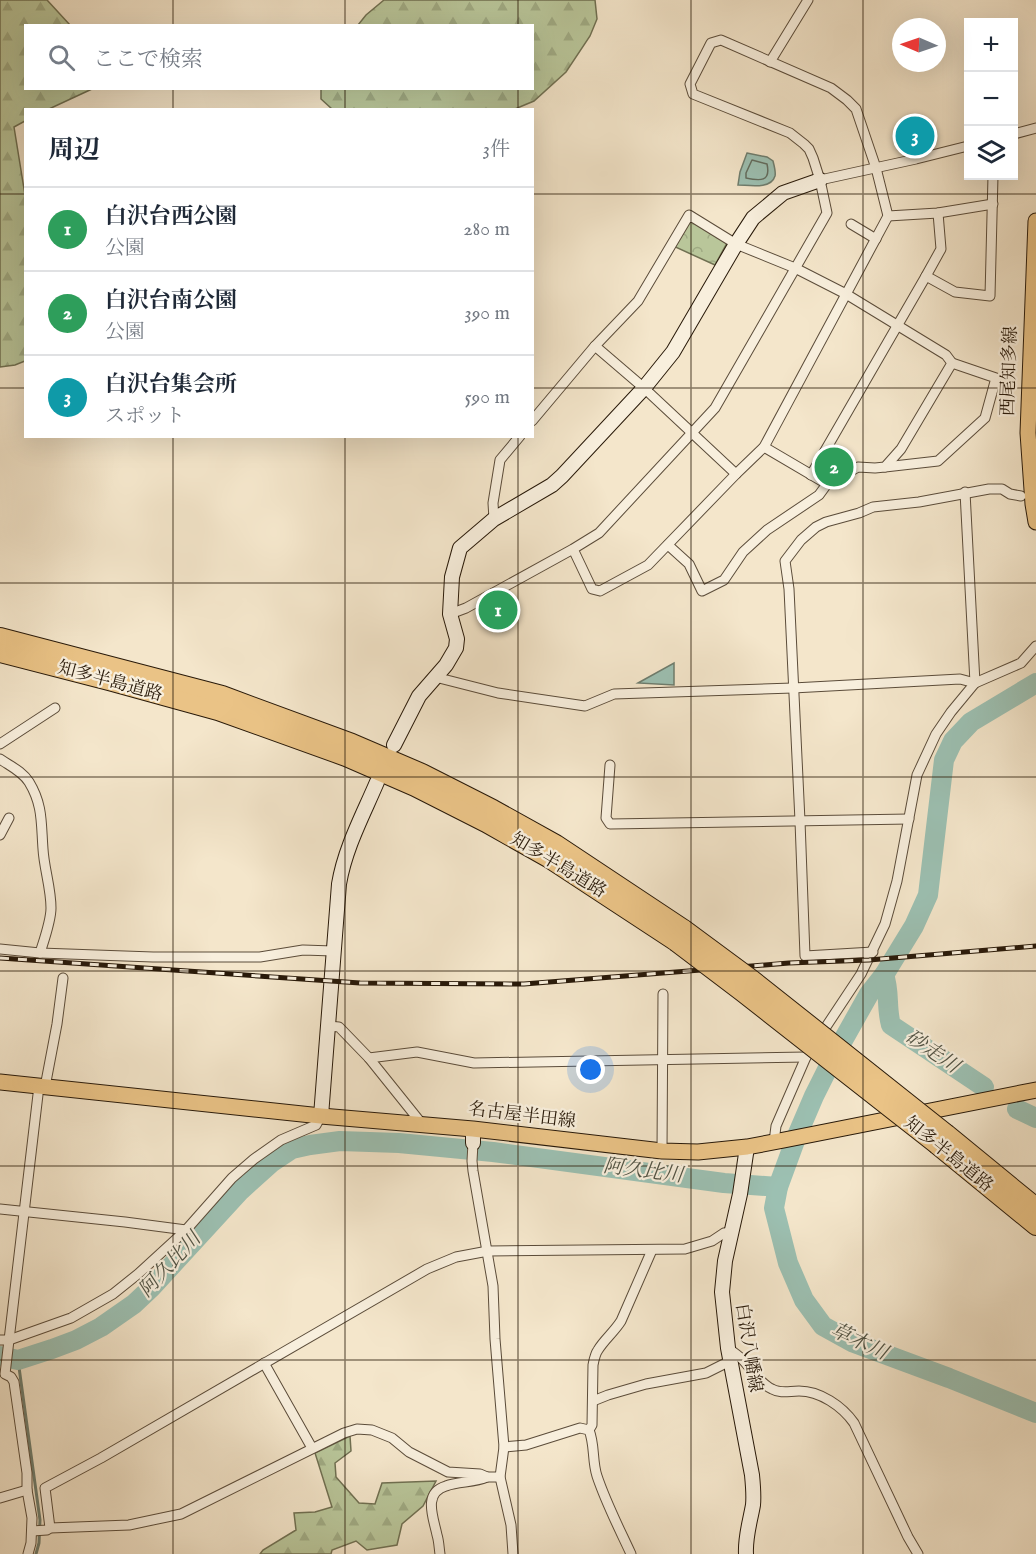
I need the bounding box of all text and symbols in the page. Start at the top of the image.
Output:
north arrow [892,18,946,72]
map controls [964,18,1018,180]
button: + [964,18,1018,72]
search box [24,24,534,90]
icon: search [45,41,78,74]
text: ここで検索 [93,46,203,74]
button: − [964,72,1018,126]
pin: 3 [896,114,934,158]
button: layers [964,126,1018,180]
text: 周辺 [48,134,100,167]
text: 3件 [483,137,510,162]
text: 白沢台西公園 [105,203,237,231]
text: 1 [64,217,71,242]
text: 280 m [463,217,510,242]
text: 公園 [105,236,145,261]
text: 白沢台南公園 [105,287,237,315]
text: 2 [63,301,72,326]
text: 390 m [464,301,510,326]
text: 公園 [105,320,145,345]
street label: 西尾知多線 [997,326,1023,416]
text: 白沢台集会所 [105,371,237,399]
text: 3 [64,385,71,410]
text: 590 m [464,385,510,410]
text: スポット [105,404,185,429]
pin: 2 [814,444,854,490]
pin: 1 [478,588,518,632]
street label: 知多半島道路 [55,657,165,707]
street label: 知多半島道路 [506,828,610,904]
water label: 砂走川 [900,1025,966,1080]
your location [576,1055,605,1084]
street label: 名古屋半田線 [467,1098,577,1134]
street label: 知多半島道路 [899,1112,997,1198]
water label: 阿久比川 [602,1154,686,1189]
water label: 阿久比川 [134,1226,208,1303]
street label: 白沢八幡線 [730,1302,766,1394]
water label: 草木川 [827,1318,893,1367]

